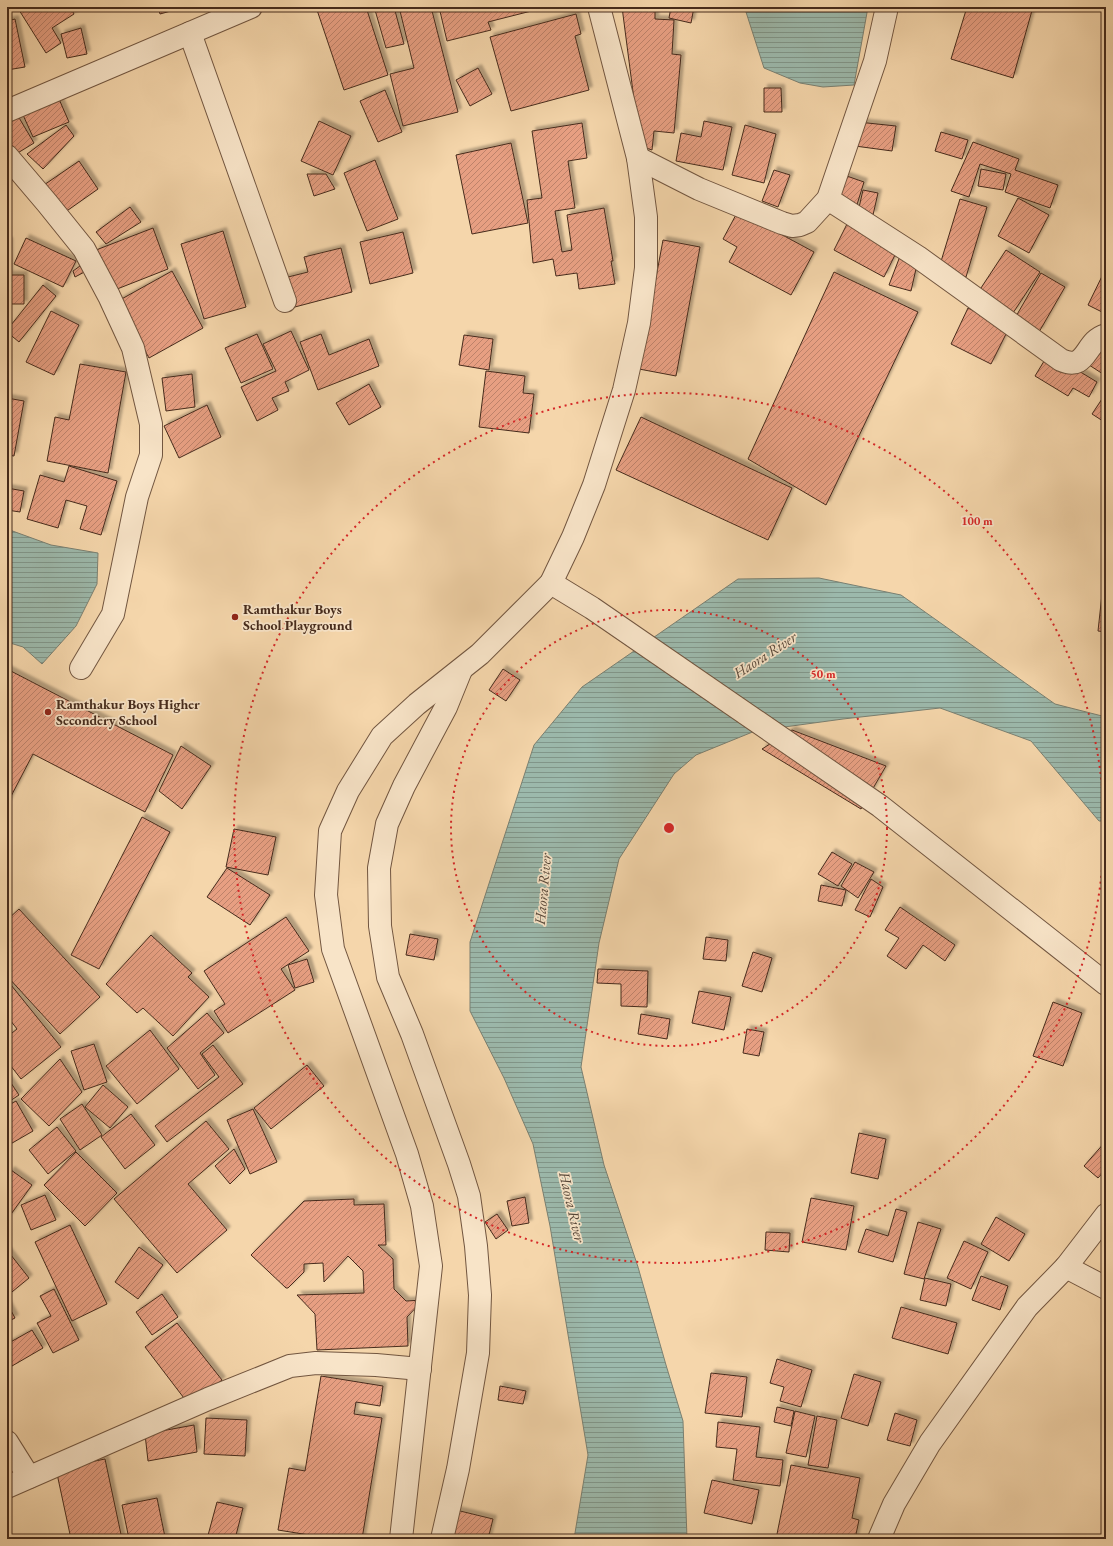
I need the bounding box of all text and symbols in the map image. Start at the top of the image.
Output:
text: 100 m [961,513,993,529]
place label: Ramthakur Boys School Playground [243,600,353,634]
marker: Ramthakur Boys School Playground [230,612,240,622]
water label: Haora River [729,626,801,683]
text: 50 m [810,666,836,682]
place label: Ramthakur Boys Higher Secondery School [56,695,200,729]
marker: Ramthakur Boys Higher Secondery School [43,707,53,717]
centre of rings [662,821,676,835]
water label: Haora River [530,851,555,926]
water label: Haora River [555,1169,590,1245]

